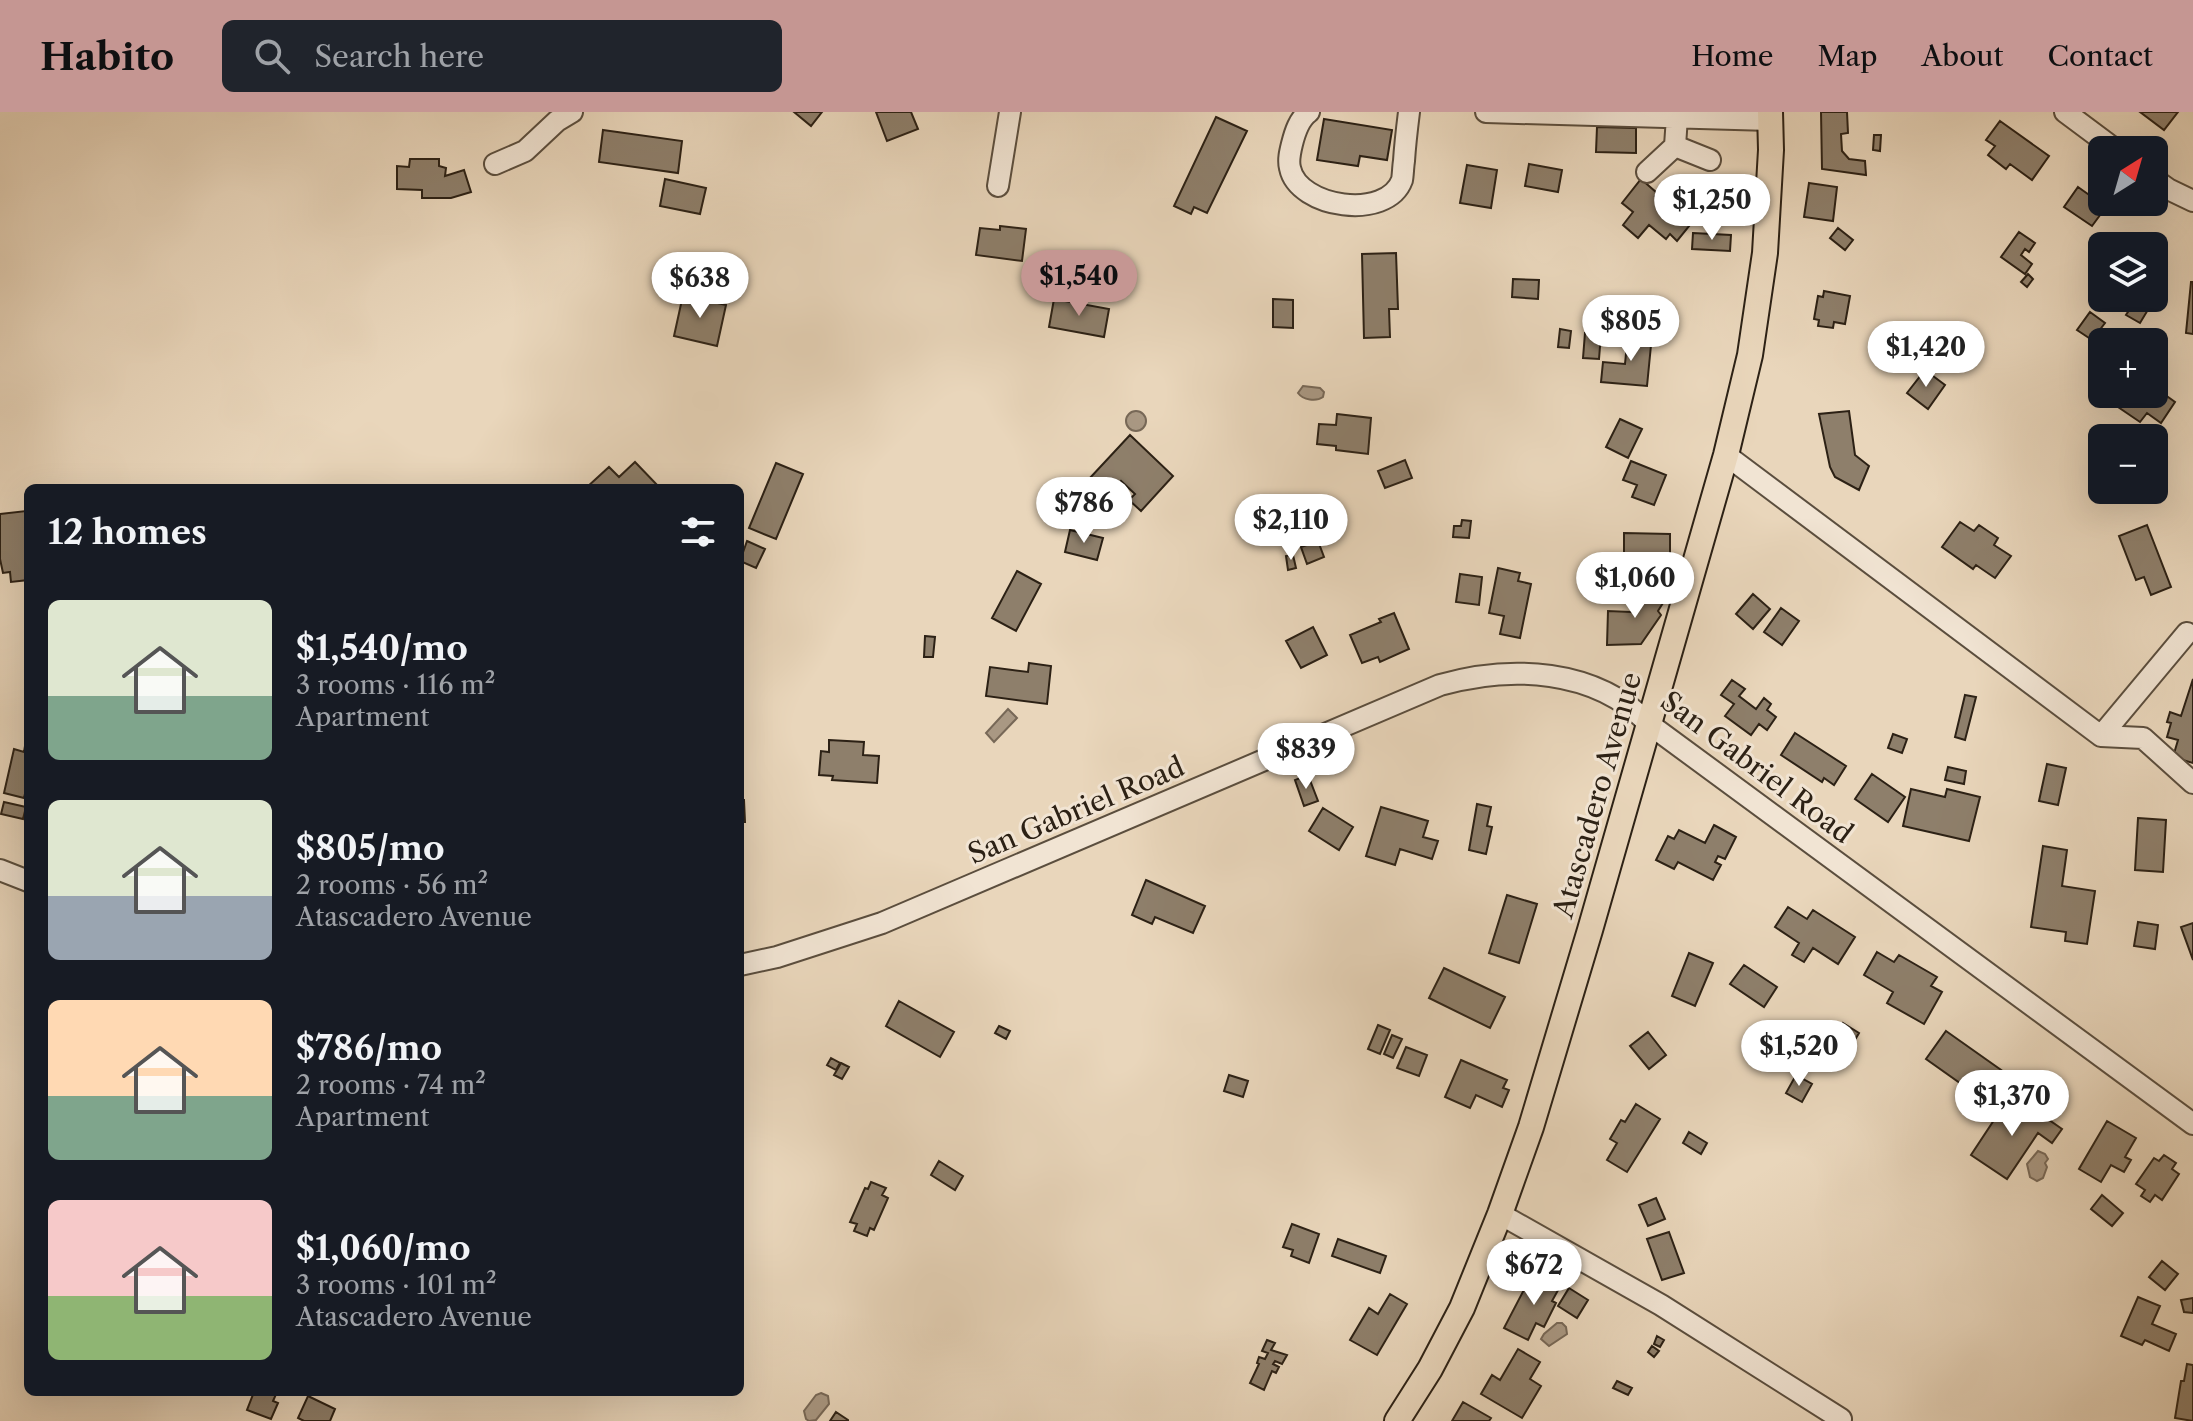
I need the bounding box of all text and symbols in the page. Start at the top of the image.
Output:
search box [222,20,782,92]
text: Habito [40,33,174,80]
icon: search [250,34,294,78]
text: Search here [314,38,484,75]
text: Home [1691,39,1773,73]
text: Map [1817,39,1877,73]
text: About [1921,39,2003,73]
text: Contact [2047,39,2153,73]
north arrow [2088,136,2168,216]
map controls [2088,136,2168,504]
pin: $1,250 [1647,174,1777,242]
text: $1,250 [1672,184,1752,216]
button: layers [2088,232,2168,312]
pin: $1,540 [1014,250,1144,318]
pin: $638 [653,252,747,320]
text: $1,540 [1039,260,1119,292]
text: $638 [670,262,730,294]
pin: $805 [1584,295,1678,363]
text: $805 [1600,305,1662,337]
pin: $1,420 [1861,321,1991,389]
button: + [2088,328,2168,408]
text: $1,420 [1886,331,1966,363]
button: − [2088,424,2168,504]
pin: $786 [1037,477,1131,545]
text: $786 [1054,487,1114,519]
pin: $2,110 [1226,494,1356,562]
text: $2,110 [1253,504,1329,536]
icon: filters [676,510,720,554]
text: 12 homes [48,511,207,553]
pin: $1,060 [1570,552,1700,620]
text: $1,060 [1594,562,1676,594]
text: $1,540/mo [296,627,468,669]
icon: home [112,632,208,728]
street label: Atascadero Avenue [1545,668,1648,923]
text: 3 rooms · 116 m² [296,669,495,701]
street label: San Gabriel Road [1654,684,1860,850]
text: Apartment [296,701,429,733]
pin: $839 [1259,723,1353,791]
text: $839 [1276,733,1336,765]
street label: San Gabriel Road [963,749,1189,871]
text: $805/mo [296,827,445,869]
icon: home [112,832,208,928]
text: 2 rooms · 56 m² [296,869,488,901]
text: Atascadero Avenue [296,901,532,933]
pin: $1,520 [1734,1020,1864,1088]
text: $786/mo [296,1027,442,1069]
text: $1,520 [1759,1030,1839,1062]
icon: home [112,1032,208,1128]
text: 2 rooms · 74 m² [296,1069,486,1101]
pin: $1,370 [1947,1070,2077,1138]
text: $1,370 [1973,1080,2051,1112]
text: Apartment [296,1101,429,1133]
text: $1,060/mo [296,1227,471,1269]
icon: home [112,1232,208,1328]
pin: $672 [1487,1239,1581,1307]
text: $672 [1505,1249,1563,1281]
text: 3 rooms · 101 m² [296,1269,497,1301]
text: Atascadero Avenue [296,1301,532,1333]

